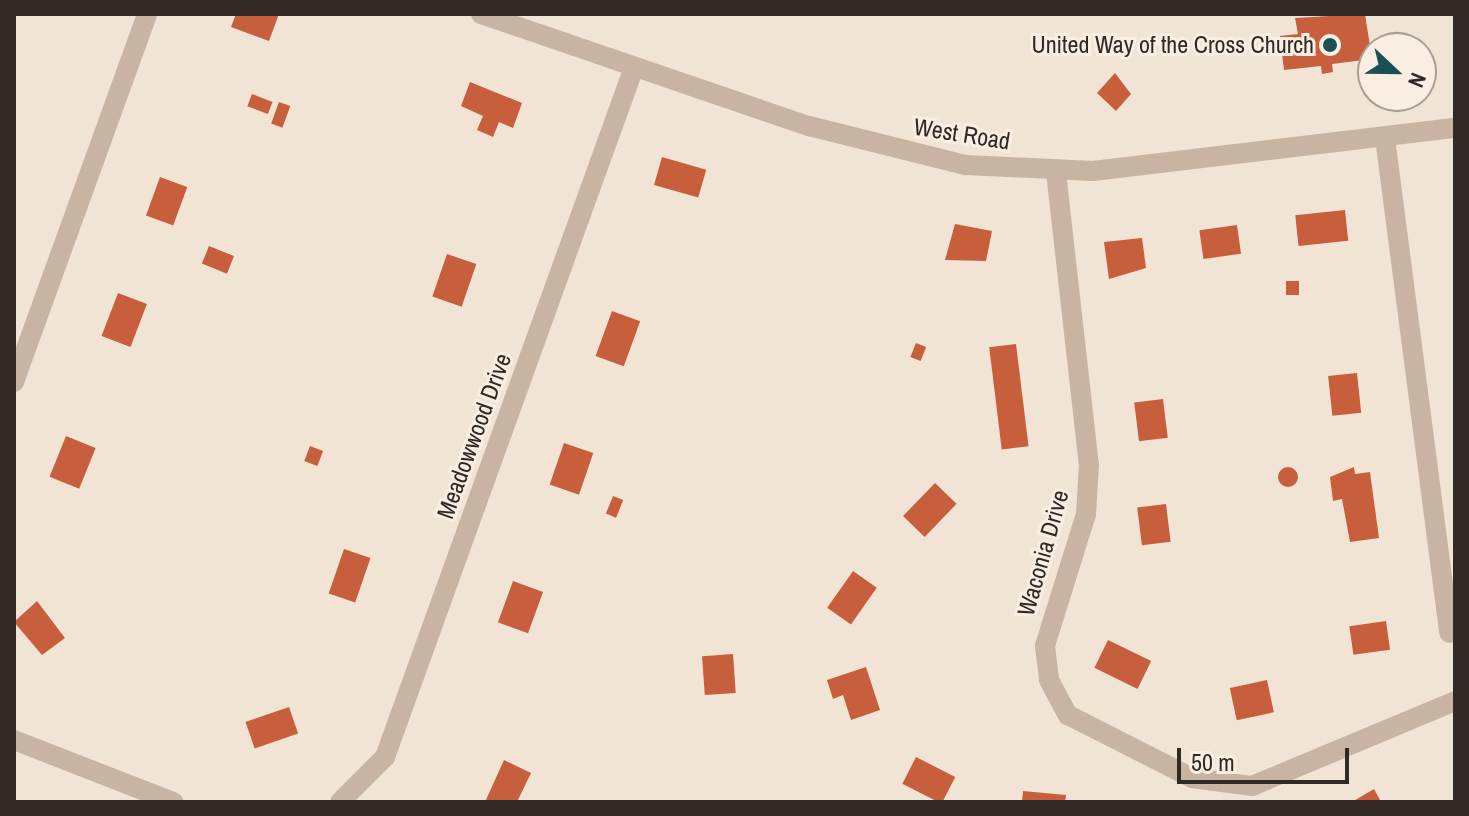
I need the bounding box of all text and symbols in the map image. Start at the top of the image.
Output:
place label: United Way of the Cross Church [1031,31,1314,59]
north arrow [1357,32,1437,112]
marker: United Way of the Cross Church [1321,36,1339,54]
text: N [1401,69,1434,92]
street label: West Road [912,112,1012,156]
street label: Meadowwood Drive [431,349,517,523]
street label: Waconia Drive [1011,487,1075,619]
scale bar [1181,732,1353,782]
text: 50 m [1191,746,1235,778]

